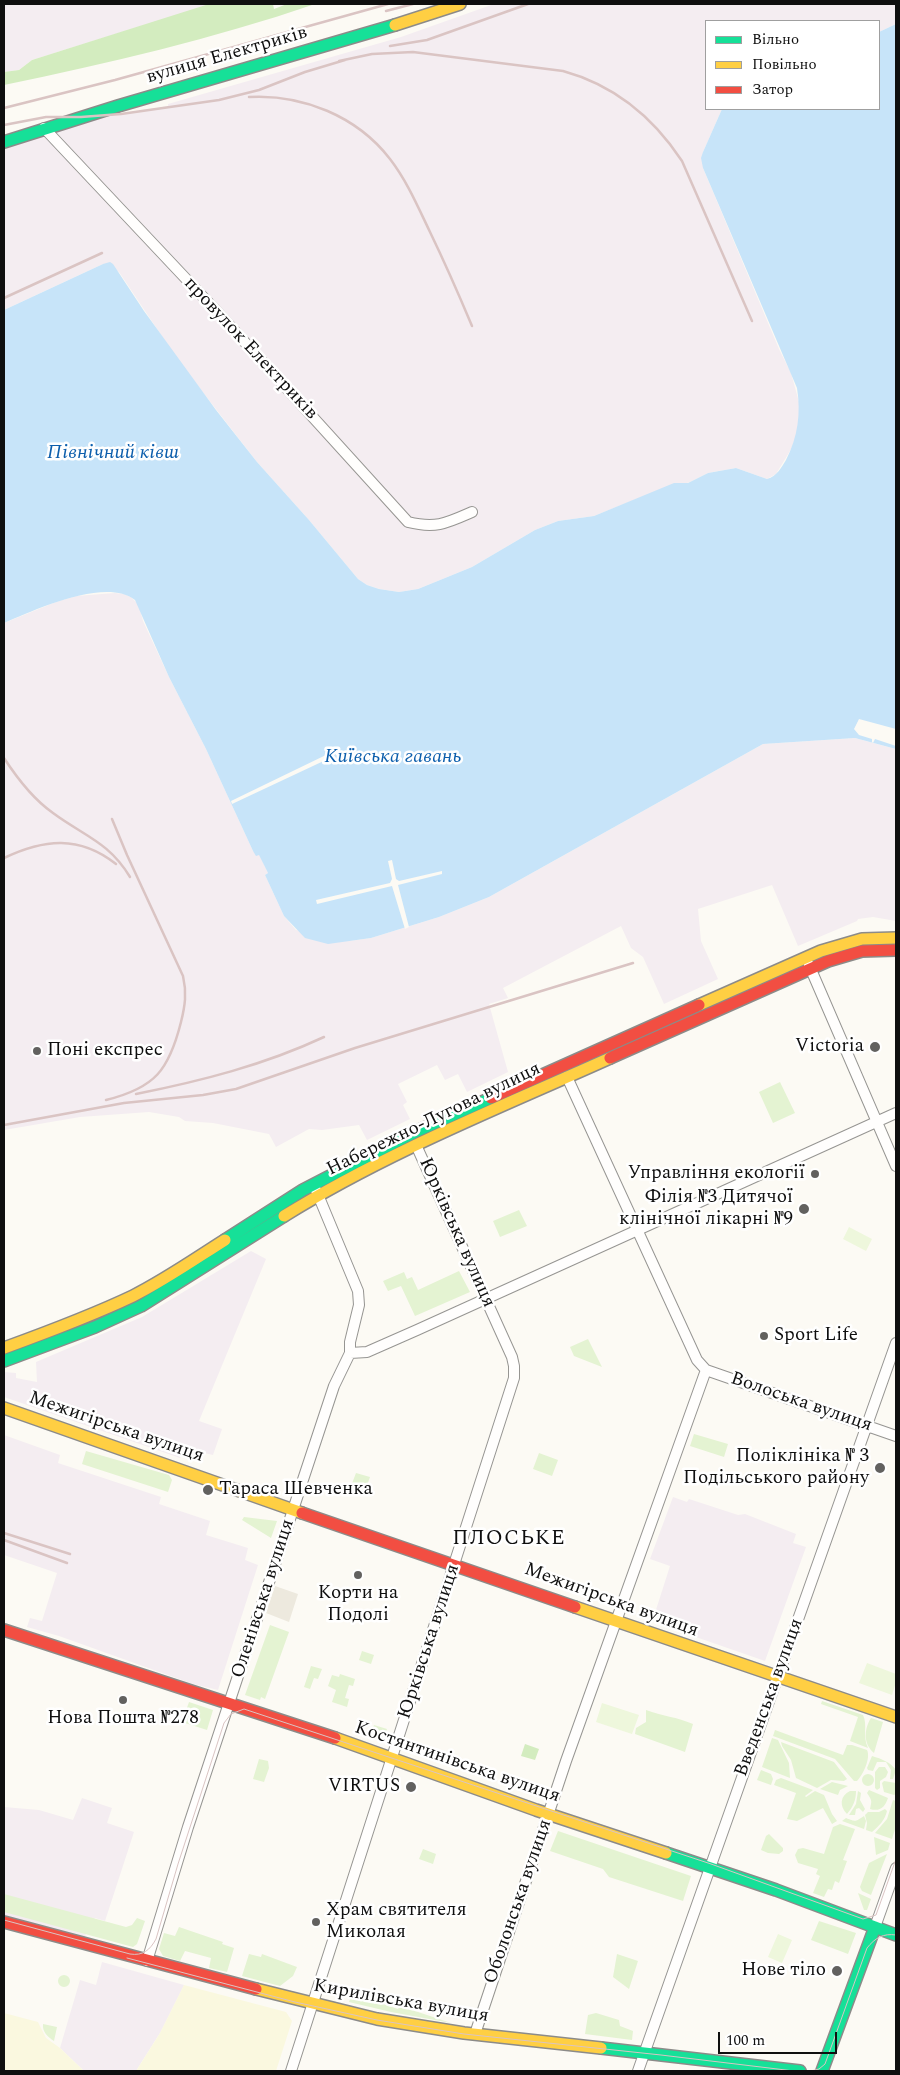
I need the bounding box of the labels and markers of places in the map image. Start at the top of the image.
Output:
place label: Victoria [795,1036,864,1058]
place label: Поні експрес [47,1040,163,1062]
marker: Victoria [868,1040,882,1054]
marker: Поні експрес [31,1045,43,1057]
place label: Управління екології [628,1163,805,1185]
marker: Управління екології [809,1168,821,1180]
place label: Філія №3 Дитячої клінічної лікарні №9 [619,1187,793,1231]
marker: Філія №3 Дитячої клінічної лікарні №9 [797,1202,811,1216]
place label: Sport Life [774,1325,858,1347]
marker: Sport Life [758,1330,770,1342]
place label: Поліклініка № 3 Подільського району [683,1446,869,1490]
marker: Поліклініка № 3 Подільського району [873,1461,887,1475]
place label: Тараса Шевченка [219,1479,373,1501]
marker: Тараса Шевченка [201,1483,215,1497]
marker: Корти на Подолі [352,1569,364,1581]
place label: Корти на Подолі [318,1583,398,1627]
marker: Нова Пошта №278 [117,1694,129,1706]
place label: Нова Пошта №278 [47,1708,199,1730]
place label: VIRTUS [328,1776,400,1798]
marker: VIRTUS [404,1780,418,1794]
place label: Храм святителя Миколая [326,1900,467,1944]
marker: Храм святителя Миколая [310,1916,322,1928]
place label: Нове тіло [741,1960,826,1982]
marker: Нове тіло [830,1964,844,1978]

